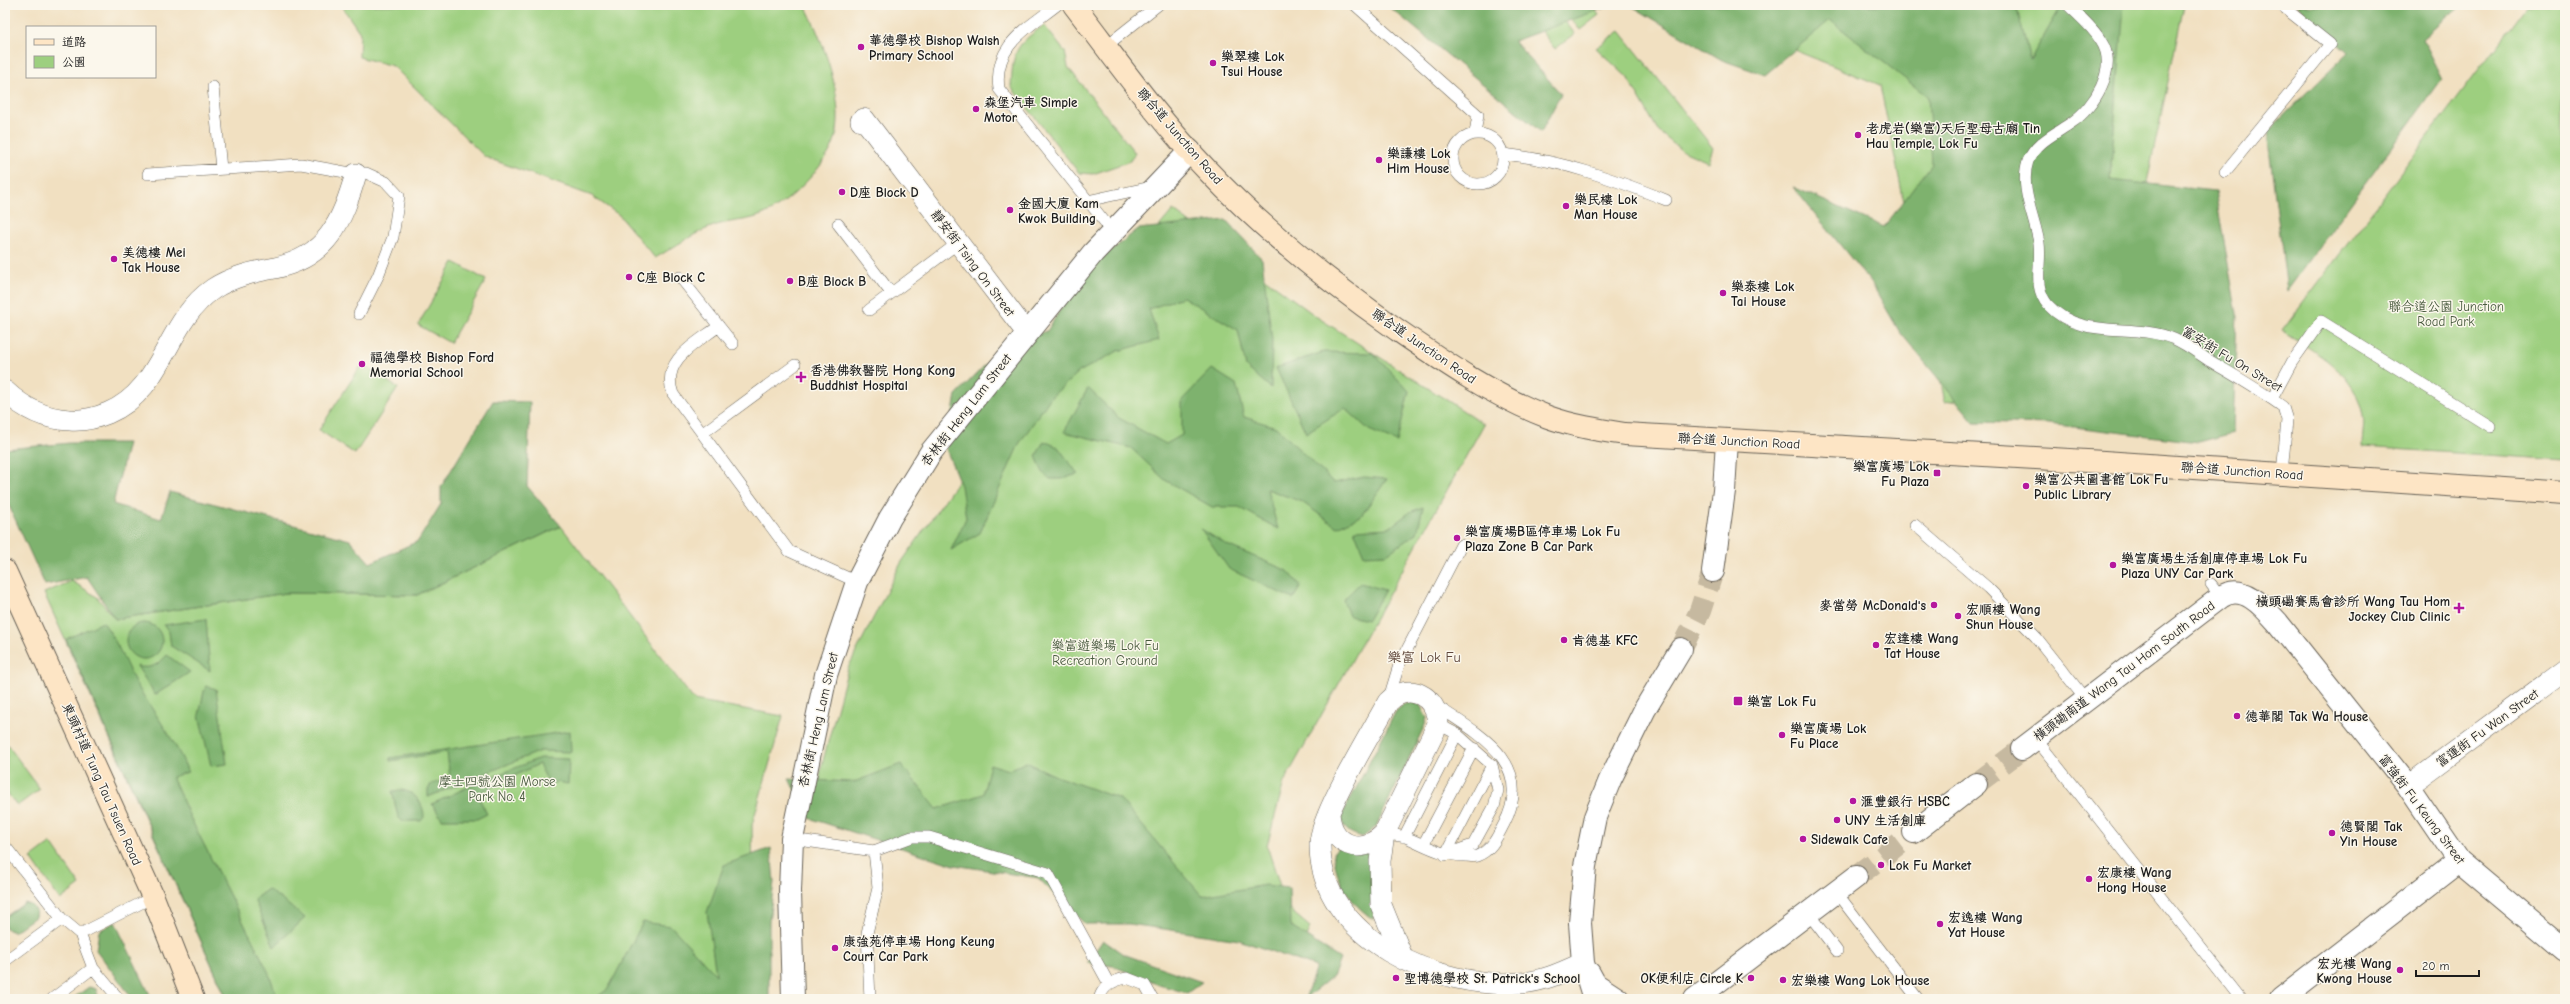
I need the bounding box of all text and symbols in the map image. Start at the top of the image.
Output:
legend [26,26,156,78]
place label: 華德學校 Bishop Walsh Primary School [869,33,1000,63]
text: 道路 [62,35,86,49]
marker: 華德學校 Bishop Walsh Primary School [856,42,866,52]
place label: 樂翠樓 Lok Tsui House [1221,49,1285,79]
text: 公園 [62,55,86,69]
marker: 樂翠樓 Lok Tsui House [1208,58,1218,68]
street label: 聯合道 Junction Road [1134,85,1226,187]
place label: 森堡汽車 Simple Motor [984,95,1078,125]
marker: 森堡汽車 Simple Motor [971,104,981,114]
place label: 老虎岩(樂富)天后聖母古廟 Tin Hau Temple, Lok Fu [1866,121,2040,151]
marker: 老虎岩(樂富)天后聖母古廟 Tin Hau Temple, Lok Fu [1853,130,1863,140]
place label: 樂謙樓 Lok Him House [1387,146,1451,176]
marker: 樂謙樓 Lok Him House [1374,155,1384,165]
place label: D座 Block D [850,185,919,200]
marker: D座 Block D [837,187,847,197]
place label: 樂民樓 Lok Man House [1574,192,1638,222]
place label: 金國大廈 Kam Kwok Building [1018,196,1099,226]
marker: 樂民樓 Lok Man House [1561,201,1571,211]
marker: 金國大廈 Kam Kwok Building [1005,205,1015,215]
street label: 靜安街 Tsing On Street [928,207,1019,320]
place label: 美德樓 Mei Tak House [122,245,186,275]
marker: 美德樓 Mei Tak House [109,254,119,264]
place label: C座 Block C [637,270,705,285]
marker: C座 Block C [624,272,634,282]
place label: B座 Block B [798,274,866,289]
marker: B座 Block B [785,276,795,286]
place label: 樂泰樓 Lok Tai House [1731,279,1795,309]
marker: 樂泰樓 Lok Tai House [1718,288,1728,298]
park label: 聯合道公園 Junction Road Park [2388,299,2504,329]
street label: 聯合道 Junction Road [1369,306,1479,386]
street label: 富安街 Fu On Street [2179,323,2286,396]
place label: 福德學校 Bishop Ford Memorial School [370,350,494,380]
street label: 杏林街 Heng Lam Street [918,350,1015,469]
marker: 福德學校 Bishop Ford Memorial School [357,359,367,369]
place label: 香港佛教醫院 Hong Kong Buddhist Hospital [810,363,956,393]
marker: 香港佛教醫院 Hong Kong Buddhist Hospital [795,371,807,383]
street label: 聯合道 Junction Road [1677,430,1801,452]
place label: 樂富廣場 Lok Fu Plaza [1853,459,1930,489]
street label: 聯合道 Junction Road [2180,459,2304,483]
marker: 樂富廣場 Lok Fu Plaza [1932,468,1942,478]
place label: 樂富公共圖書館 Lok Fu Public Library [2034,472,2168,502]
marker: 樂富公共圖書館 Lok Fu Public Library [2021,481,2031,491]
place label: 樂富廣場B區停車場 Lok Fu Plaza Zone B Car Park [1465,524,1620,554]
marker: 樂富廣場B區停車場 Lok Fu Plaza Zone B Car Park [1452,533,1462,543]
place label: 樂富廣場生活創庫停車場 Lok Fu Plaza UNY Car Park [2121,551,2307,581]
marker: 樂富廣場生活創庫停車場 Lok Fu Plaza UNY Car Park [2108,560,2118,570]
place label: 橫頭磡賽馬會診所 Wang Tau Hom Jockey Club Clinic [2255,594,2450,624]
place label: 麥當勞 McDonald's [1819,598,1926,613]
street label: 橫頭磡南道 Wang Tau Hom South Road [2030,598,2218,744]
marker: 麥當勞 McDonald's [1929,600,1939,610]
place label: 宏順樓 Wang Shun House [1966,602,2041,632]
marker: 橫頭磡賽馬會診所 Wang Tau Hom Jockey Club Clinic [2453,602,2465,614]
marker: 宏順樓 Wang Shun House [1953,611,1963,621]
place label: 宏達樓 Wang Tat House [1884,631,1959,661]
place label: 肯德基 KFC [1572,633,1638,648]
marker: 肯德基 KFC [1559,635,1569,645]
park label: 樂富遊樂場 Lok Fu Recreation Ground [1051,638,1159,668]
marker: 宏達樓 Wang Tat House [1871,640,1881,650]
district label: 樂富 Lok Fu [1387,649,1461,666]
street label: 杏林街 Heng Lam Street [795,650,841,789]
street label: 富運街 Fu Wan Street [2433,685,2542,770]
place label: 樂富 Lok Fu [1747,694,1816,709]
marker: 樂富 Lok Fu [1732,695,1744,707]
street label: 東頭村道 Tung Tau Tsuen Road [59,700,145,868]
place label: 德華閣 Tak Wa House [2245,709,2369,724]
marker: 德華閣 Tak Wa House [2232,711,2242,721]
place label: 樂富廣場 Lok Fu Place [1790,721,1867,751]
marker: 樂富廣場 Lok Fu Place [1777,730,1787,740]
street label: 富強街 Fu Keung Street [2376,751,2469,868]
park label: 摩士四號公園 Morse Park No. 4 [438,774,556,804]
place label: 滙豐銀行 HSBC [1861,794,1950,809]
marker: 滙豐銀行 HSBC [1848,796,1858,806]
place label: UNY 生活創庫 [1845,813,1926,828]
marker: UNY 生活創庫 [1832,815,1842,825]
place label: 德賢閣 Tak Yin House [2340,819,2403,849]
marker: 德賢閣 Tak Yin House [2327,828,2337,838]
place label: Sidewalk Cafe [1811,832,1888,847]
marker: Sidewalk Cafe [1798,834,1808,844]
place label: Lok Fu Market [1889,858,1972,873]
marker: Lok Fu Market [1876,860,1886,870]
place label: 宏康樓 Wang Hong House [2097,865,2172,895]
marker: 宏康樓 Wang Hong House [2084,874,2094,884]
place label: 宏逸樓 Wang Yat House [1948,910,2023,940]
marker: 宏逸樓 Wang Yat House [1935,919,1945,929]
place label: 康強苑停車場 Hong Keung Court Car Park [843,934,995,964]
marker: 康強苑停車場 Hong Keung Court Car Park [830,943,840,953]
scale bar [2416,952,2479,978]
place label: 宏光樓 Wang Kwong House [2316,956,2393,986]
text: 20 m [2422,959,2450,973]
marker: 宏光樓 Wang Kwong House [2395,965,2405,975]
place label: 聖博德學校 St. Patrick's School [1404,971,1580,986]
place label: OK便利店 Circle K [1640,971,1744,986]
marker: 聖博德學校 St. Patrick's School [1391,973,1401,983]
marker: OK便利店 Circle K [1746,973,1756,983]
place label: 宏樂樓 Wang Lok House [1791,973,1930,988]
marker: 宏樂樓 Wang Lok House [1778,975,1788,985]

